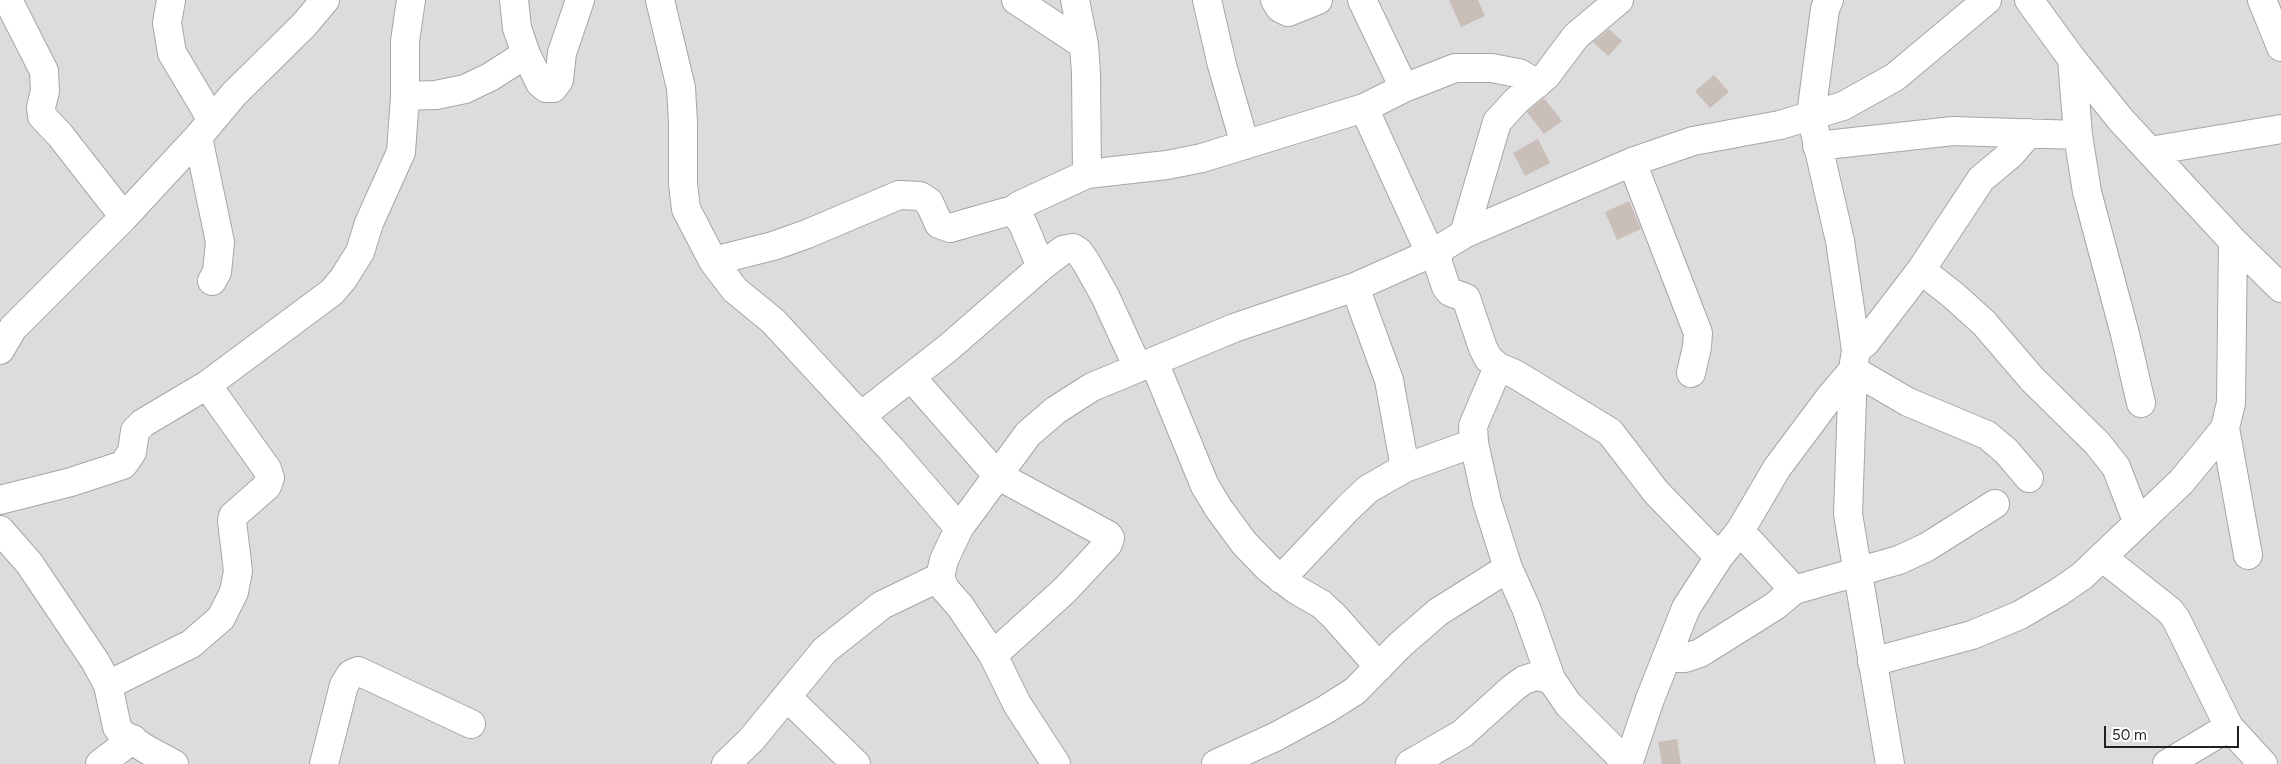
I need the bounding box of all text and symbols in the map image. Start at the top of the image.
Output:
scale bar [2106,716,2241,748]
text: 50 m [2112,726,2147,744]

